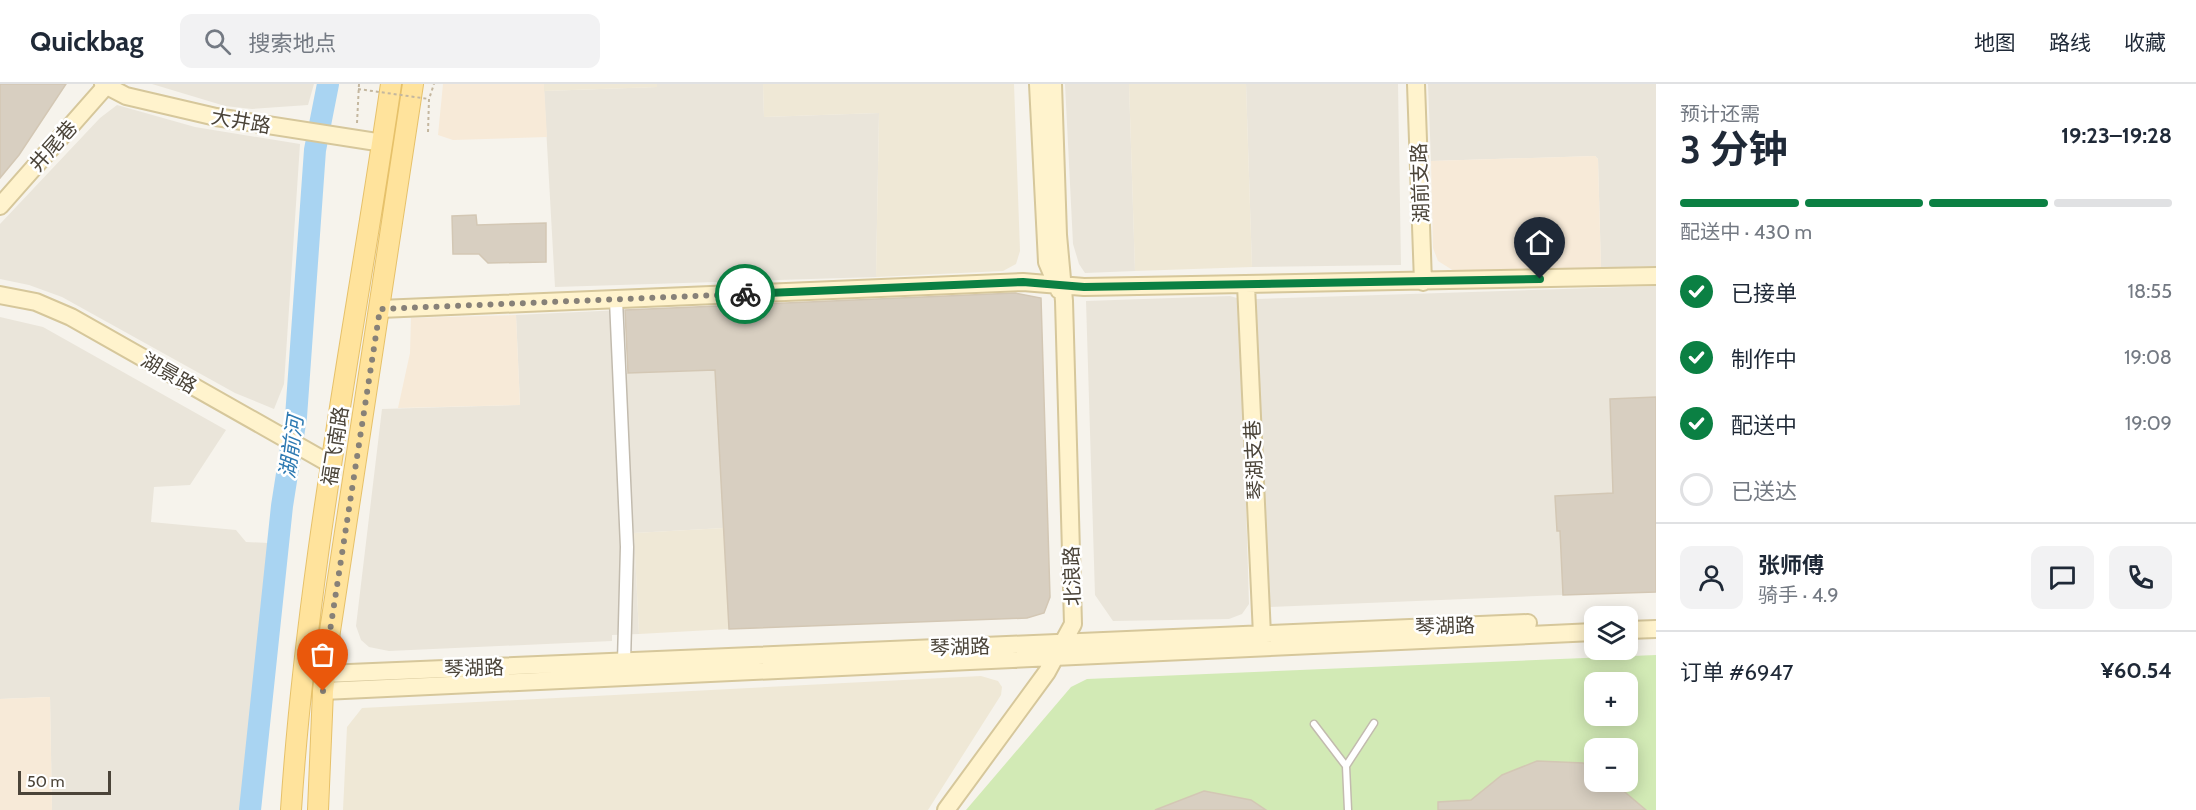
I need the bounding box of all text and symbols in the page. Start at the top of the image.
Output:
search box [180,14,600,68]
text: Quickbag [30,24,144,58]
icon: search [201,25,234,58]
text: 搜索地点 [249,30,337,57]
text: 地图 [1974,30,2016,55]
text: 路线 [2049,30,2091,55]
text: 收藏 [2124,30,2166,55]
text: 预计还需 [1680,102,1760,126]
street label: 大井路 [209,104,273,138]
street label: 井尾巷 [24,116,82,176]
text: 19:23–19:28 [2061,122,2172,149]
text: 3 分钟 [1680,125,1788,173]
street label: 湖前支路 [1407,143,1433,223]
pin [1514,217,1565,279]
text: 配送中 · 430 m [1680,220,1812,244]
icon: home [1523,226,1556,259]
courier [715,264,775,324]
icon: check [1680,275,1713,308]
icon: bike [729,278,762,311]
text: 18:55 [2128,279,2172,303]
text: 已接单 [1731,280,1797,307]
icon: check [1680,341,1713,374]
text: 19:08 [2124,345,2172,369]
text: 制作中 [1731,346,1797,373]
street label: 湖景路 [137,348,201,398]
street label: 福飞南路 [317,405,353,487]
icon: check [1680,407,1713,440]
water label: 湖前河 [274,410,308,480]
text: 19:09 [2125,411,2172,435]
text: 配送中 [1731,412,1797,439]
street label: 琴湖支巷 [1240,419,1268,501]
text: 已送达 [1731,478,1797,505]
street label: 北浪路 [1059,546,1085,606]
button: person [1680,546,1743,609]
button: chat [2031,546,2094,609]
button: phone [2109,546,2172,609]
text: 张师傅 [1758,552,1824,579]
text: 骑手 · 4.9 [1758,583,1839,607]
map controls [1584,606,1638,792]
button: layers [1584,606,1638,660]
street label: 琴湖路 [1415,613,1475,639]
pin [297,629,348,691]
street label: 琴湖路 [930,634,990,660]
icon: bag [306,638,339,671]
street label: 琴湖路 [444,655,504,681]
text: ¥60.54 [2101,657,2172,684]
text: 订单 #6947 [1680,659,1793,686]
button: + [1584,672,1638,726]
button: − [1584,738,1638,792]
scale bar [18,768,111,796]
text: 50 m [27,772,64,791]

